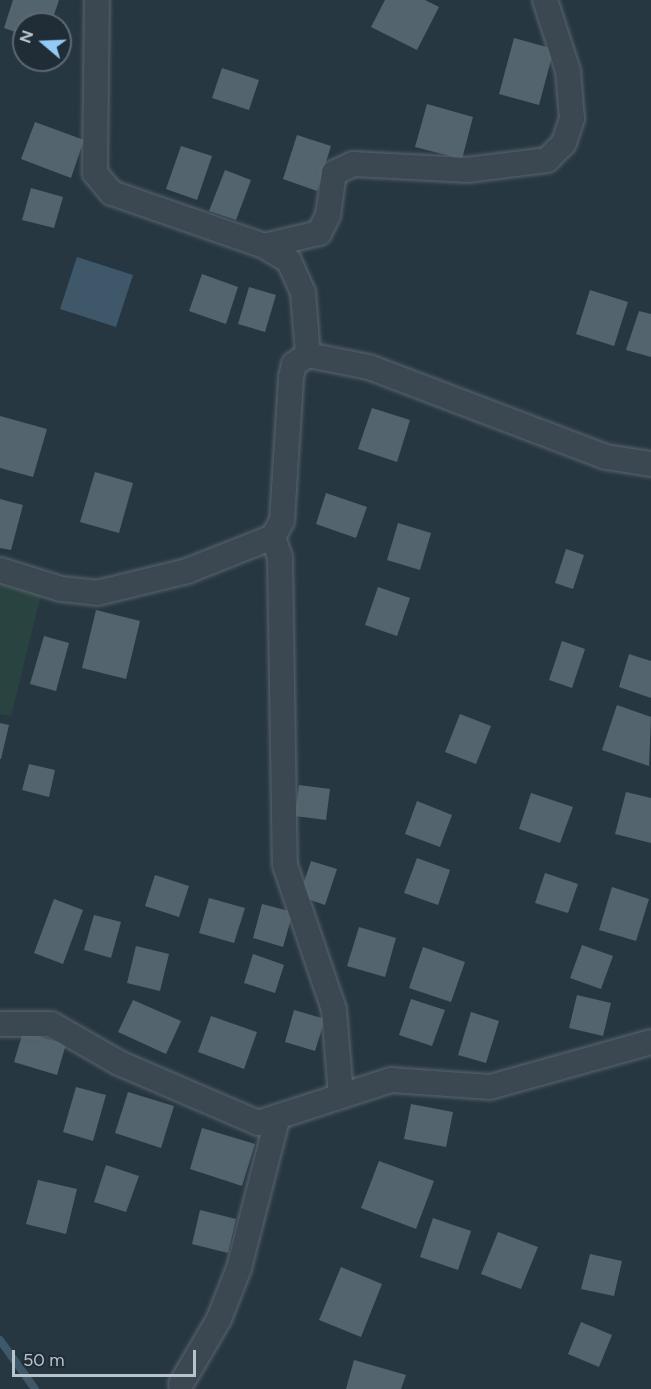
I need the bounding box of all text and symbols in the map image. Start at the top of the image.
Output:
north arrow [12,12,72,72]
text: N [15,28,37,46]
scale bar [15,1338,200,1376]
text: 50 m [23,1349,65,1371]

